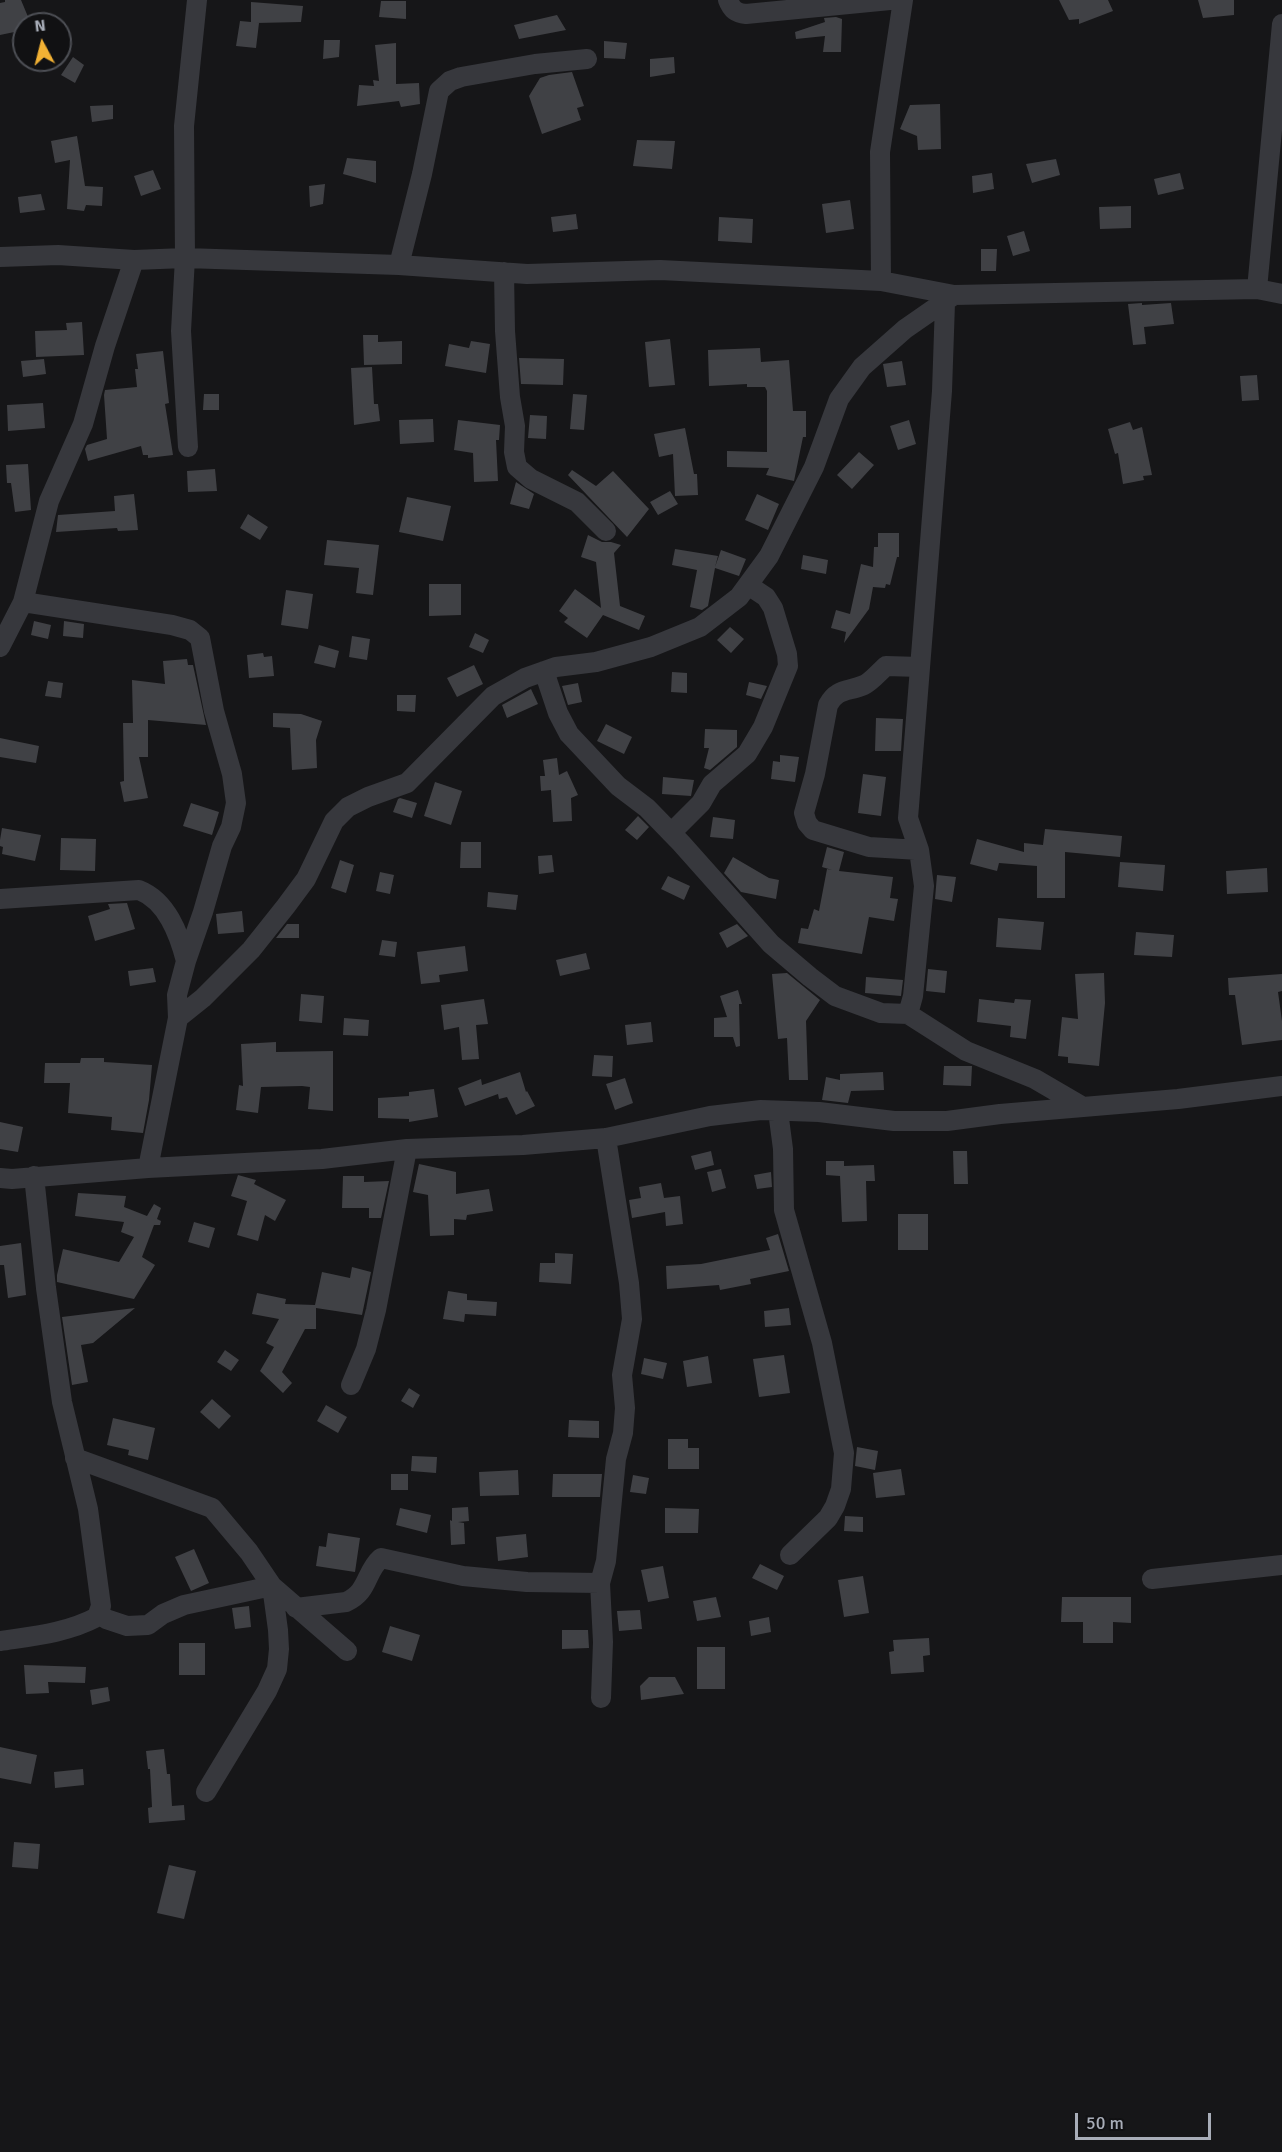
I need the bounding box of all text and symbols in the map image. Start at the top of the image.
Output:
north arrow [12,12,72,72]
text: N [33,16,47,37]
scale bar [1078,2101,1214,2139]
text: 50 m [1086,2112,1124,2134]

